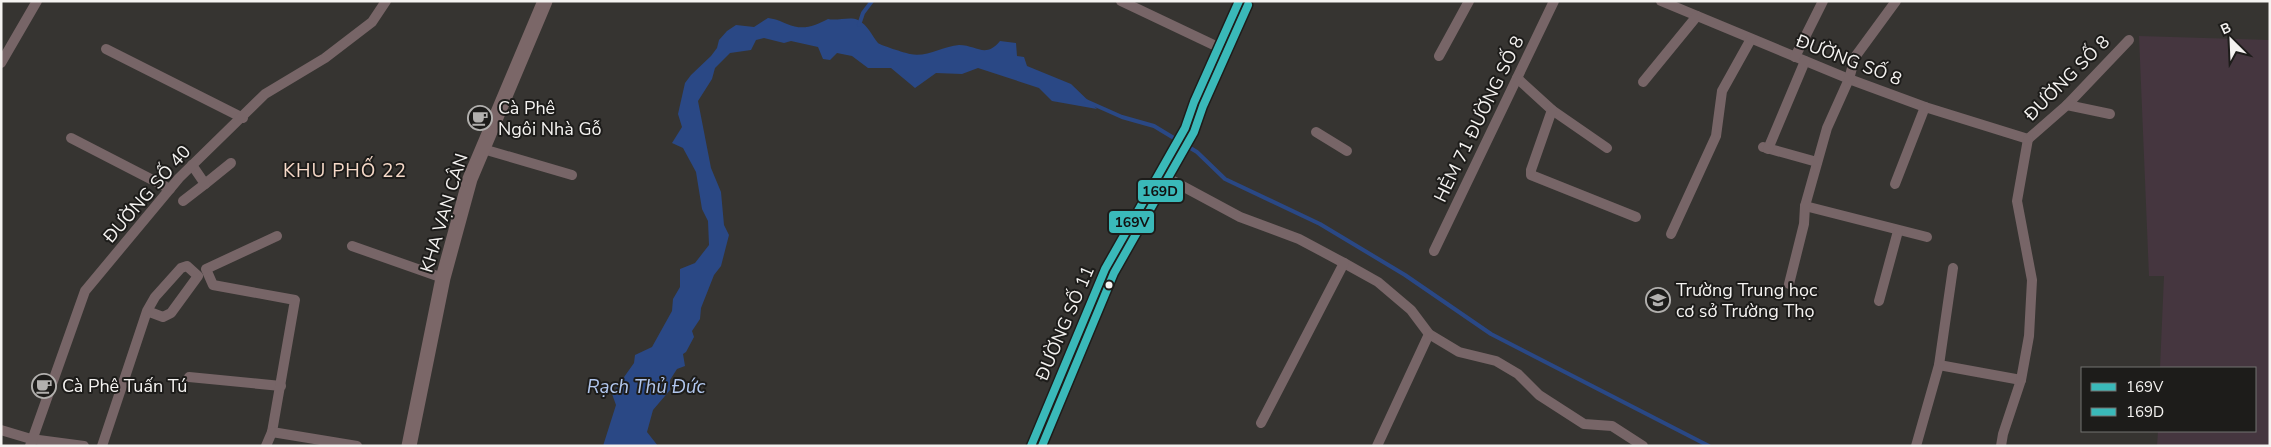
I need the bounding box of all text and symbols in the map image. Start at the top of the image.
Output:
north arrow [2206,15,2256,65]
text: B [2218,18,2234,39]
street label: ĐƯỜNG SỐ 8 [1792,28,1906,91]
street label: ĐƯỜNG SỐ 8 [2018,29,2115,127]
street label: HẺM 71 ĐƯỜNG SỐ 8 [1427,32,1530,206]
place label: Cà Phê Ngôi Nhà Gỗ [498,96,601,141]
cafe icon: Cà Phê Ngôi Nhà Gỗ [467,105,493,131]
street label: ĐƯỜNG SỐ 40 [96,139,196,249]
street label: KHA VẠN CÂN [414,150,474,276]
district label: KHU PHỐ 22 [283,156,407,184]
line badge: 169D [1137,179,1184,203]
text: 169D [1142,182,1178,201]
line badge: 169V [1108,210,1155,234]
text: 169V [1114,213,1151,232]
street label: ĐƯỜNG SỐ 11 [1029,262,1100,385]
place label: Trường Trung học cơ sở Trường Thọ [1676,278,1817,323]
unlabelled marker [1104,280,1114,290]
school or university icon: Trường Trung học cơ sở Trường Thọ [1645,287,1671,313]
legend [2081,367,2256,432]
cafe icon: Cà Phê Tuấn Tú [31,373,57,399]
place label: Cà Phê Tuấn Tú [62,374,187,398]
water label: Rạch Thủ Đức [587,374,705,400]
text: 169V [2126,377,2164,397]
text: 169D [2126,402,2164,422]

